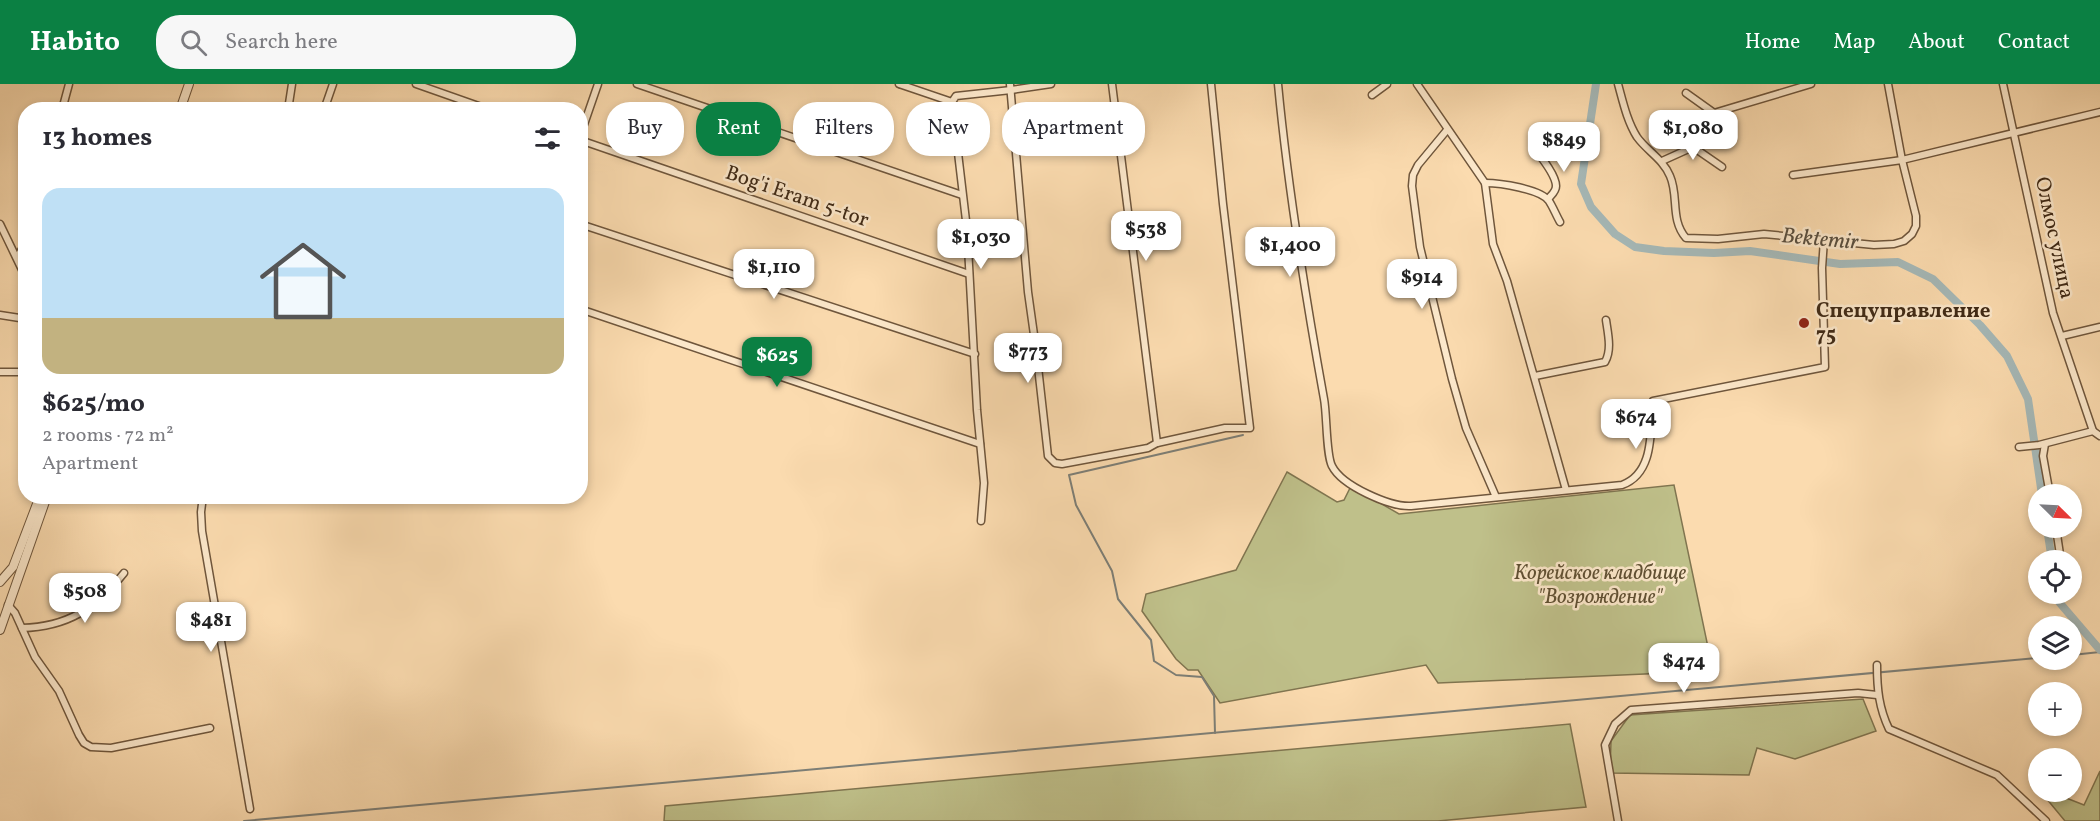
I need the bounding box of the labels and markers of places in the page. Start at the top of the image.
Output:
pin: $1,080 [1644,110,1742,161]
pin: $849 [1528,122,1600,173]
pin: $538 [1110,211,1182,262]
pin: $1,030 [932,219,1030,270]
pin: $1,400 [1241,227,1339,278]
pin: $1,110 [725,249,823,300]
pin: $914 [1386,259,1458,310]
place label: Спецуправление 75 [1816,297,1991,350]
marker: Спецуправление 75 [1797,316,1811,330]
pin: $773 [992,333,1064,384]
pin: $625 [741,337,813,388]
pin: $674 [1600,399,1672,450]
pin: $508 [49,573,121,624]
pin: $481 [175,602,247,653]
pin: $474 [1648,643,1720,694]

